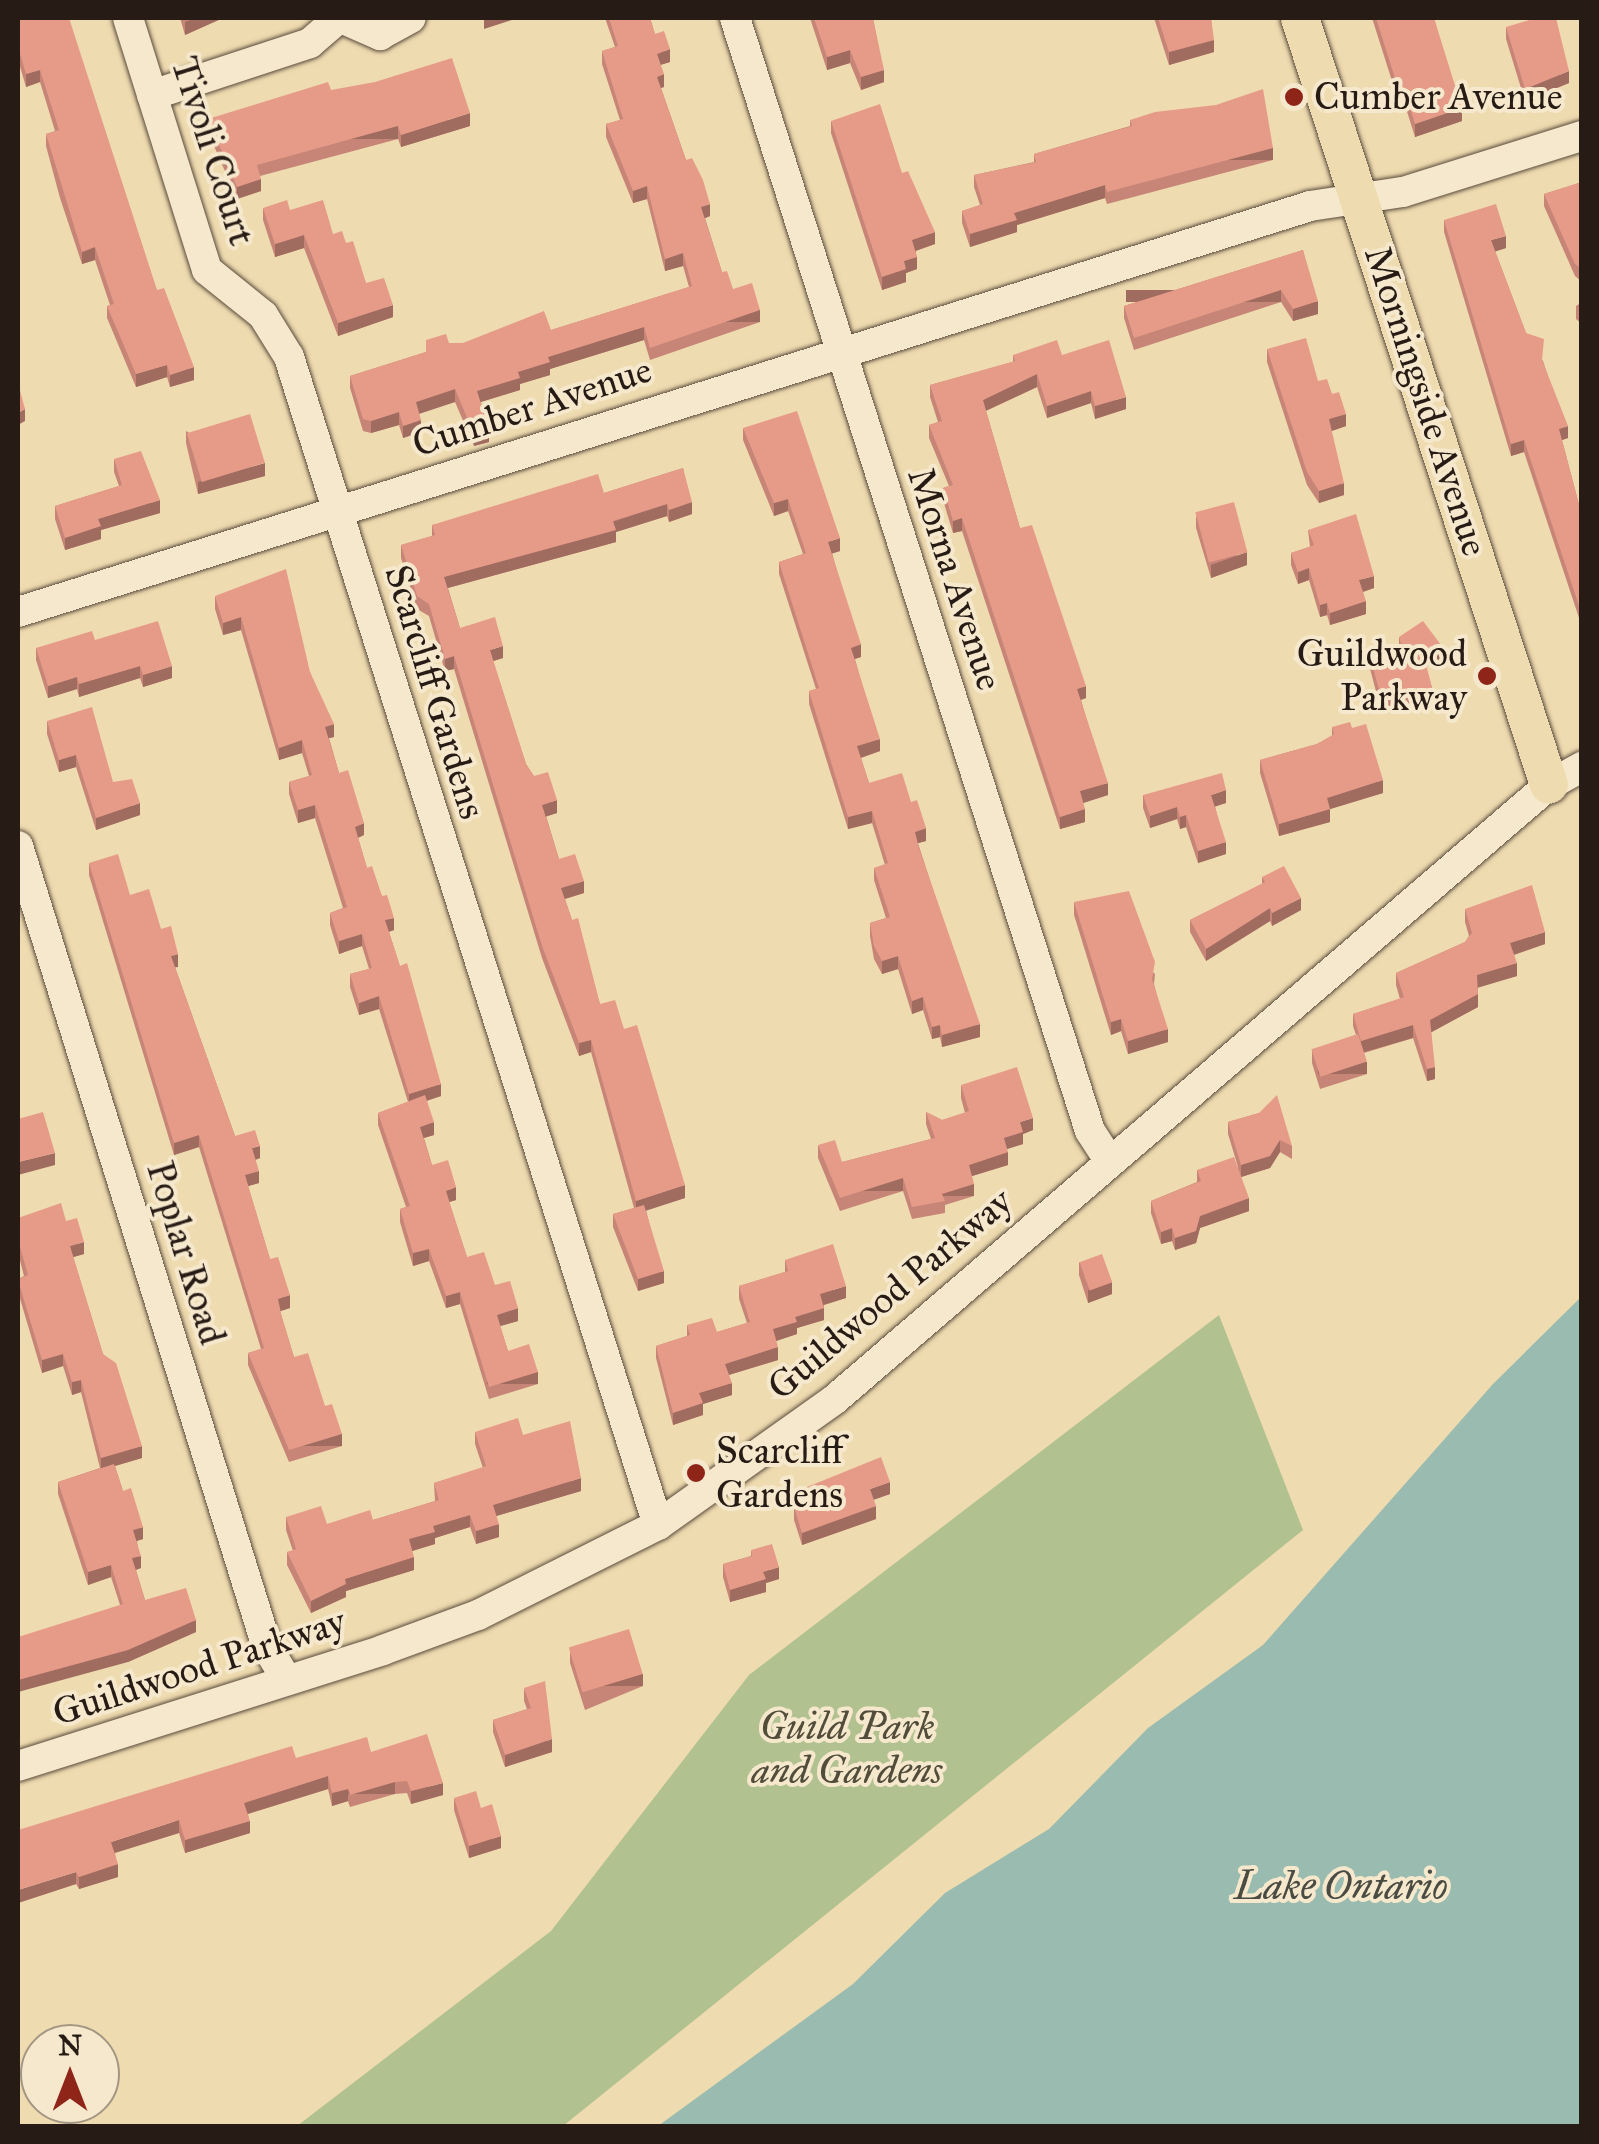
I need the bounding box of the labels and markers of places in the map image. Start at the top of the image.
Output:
place label: Cumber Avenue [1314,74,1563,120]
marker: Cumber Avenue [1283,86,1305,108]
place label: Guildwood Parkway [1297,631,1467,721]
marker: Guildwood Parkway [1476,665,1498,687]
place label: Scarcliff Gardens [716,1428,843,1518]
marker: Scarcliff Gardens [685,1462,707,1484]

